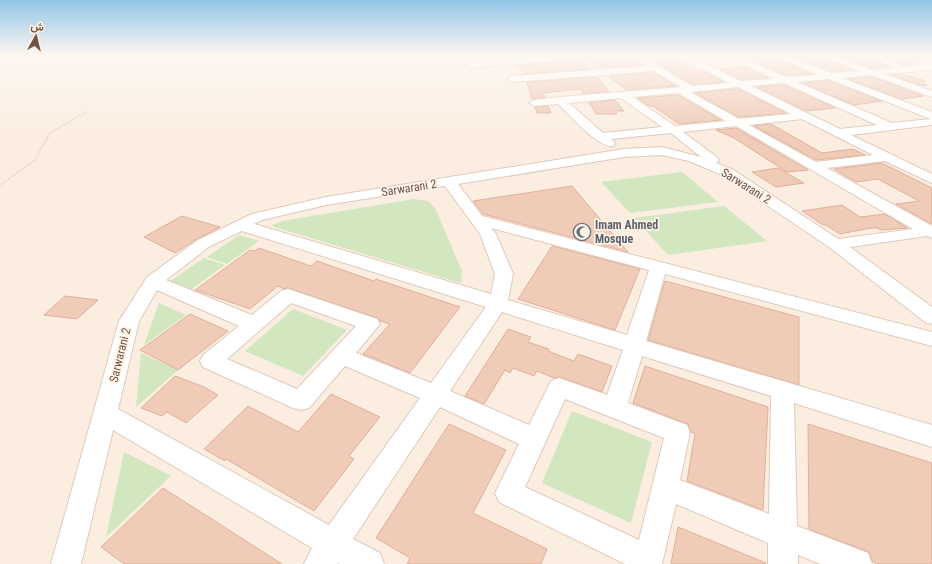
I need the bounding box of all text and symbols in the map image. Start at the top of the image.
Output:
north arrow [16,16,56,56]
text: ش [30,19,45,34]
street label: Sarwarani 2 [719,165,773,207]
street label: Sarwarani 2 [380,177,438,199]
place label: Imam Ahmed Mosque [595,218,658,246]
mosque icon: Imam Ahmed Mosque [572,222,592,242]
street label: Sarwarani 2 [106,326,134,384]

